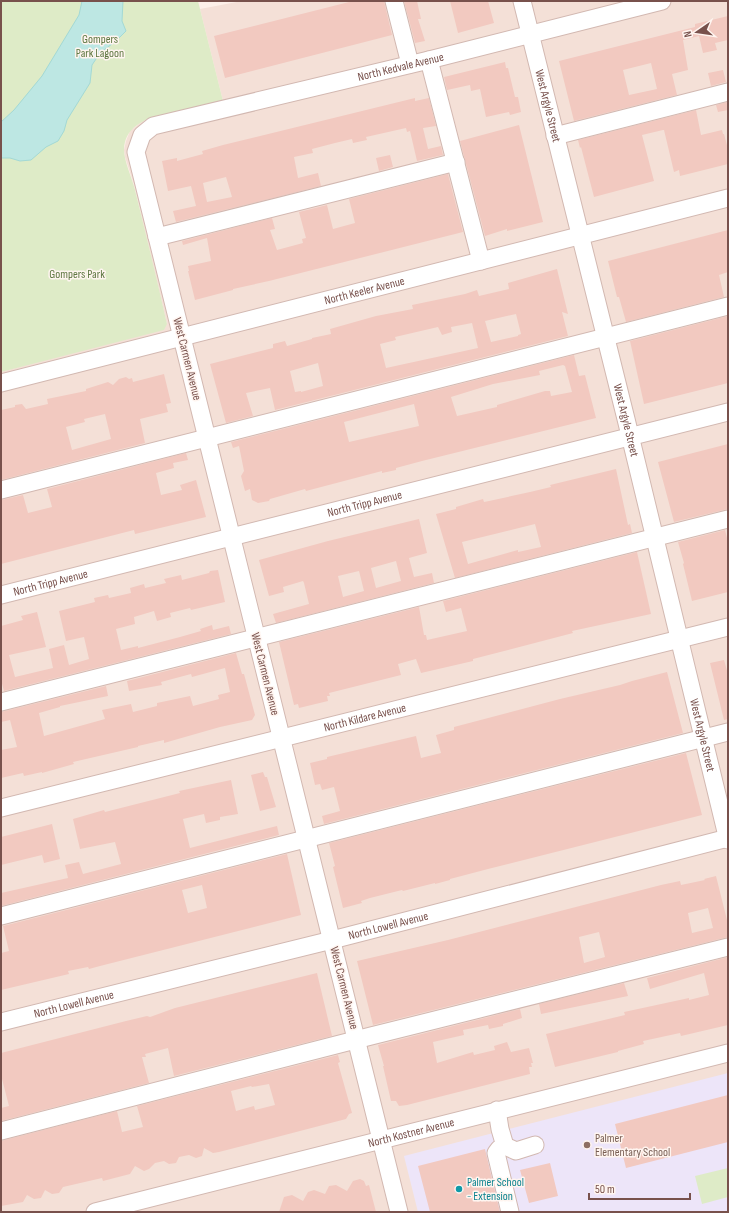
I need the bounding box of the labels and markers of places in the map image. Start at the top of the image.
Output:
place label: Palmer Elementary School [595,1131,670,1160]
marker: Palmer Elementary School [582,1140,592,1150]
place label: Palmer School - Extension [467,1175,524,1204]
marker: Palmer School - Extension [454,1184,464,1194]

